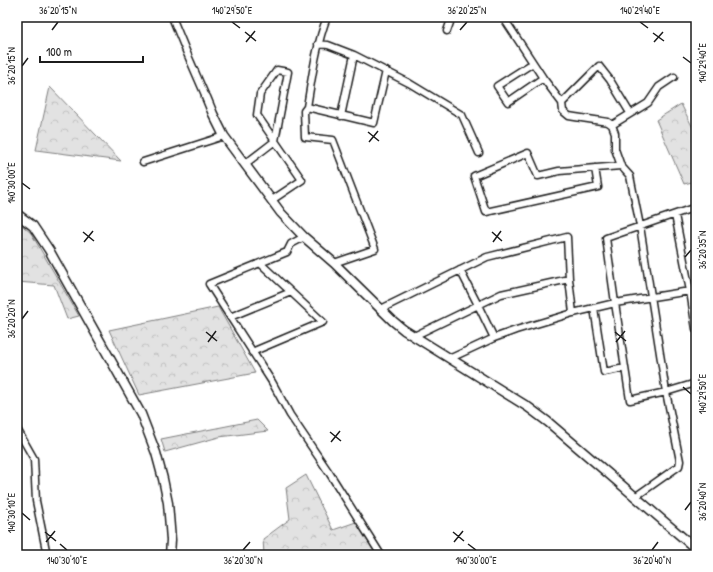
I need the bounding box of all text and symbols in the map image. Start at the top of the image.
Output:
text: 36°20'15"N [39,4,77,17]
text: 140°29'50"E [212,4,253,17]
text: 36°20'25"N [448,4,486,17]
text: 140°29'40"E [620,4,661,17]
scale bar [40,38,143,64]
text: 140°29'40"E [696,42,709,83]
text: 100 m [46,43,72,60]
text: 36°20'15"N [5,47,18,85]
text: 140°30'00"E [5,162,18,204]
text: 36°20'35"N [696,231,709,269]
text: 36°20'20"N [5,299,18,339]
text: 140°29'50"E [696,373,709,414]
text: 36°20'40"N [696,483,709,521]
text: 140°30'10"E [5,492,18,533]
text: 140°30'10"E [47,554,88,567]
text: 36°20'30"N [224,554,262,567]
text: 140°30'00"E [455,554,497,567]
text: 36°20'40"N [633,554,671,567]

